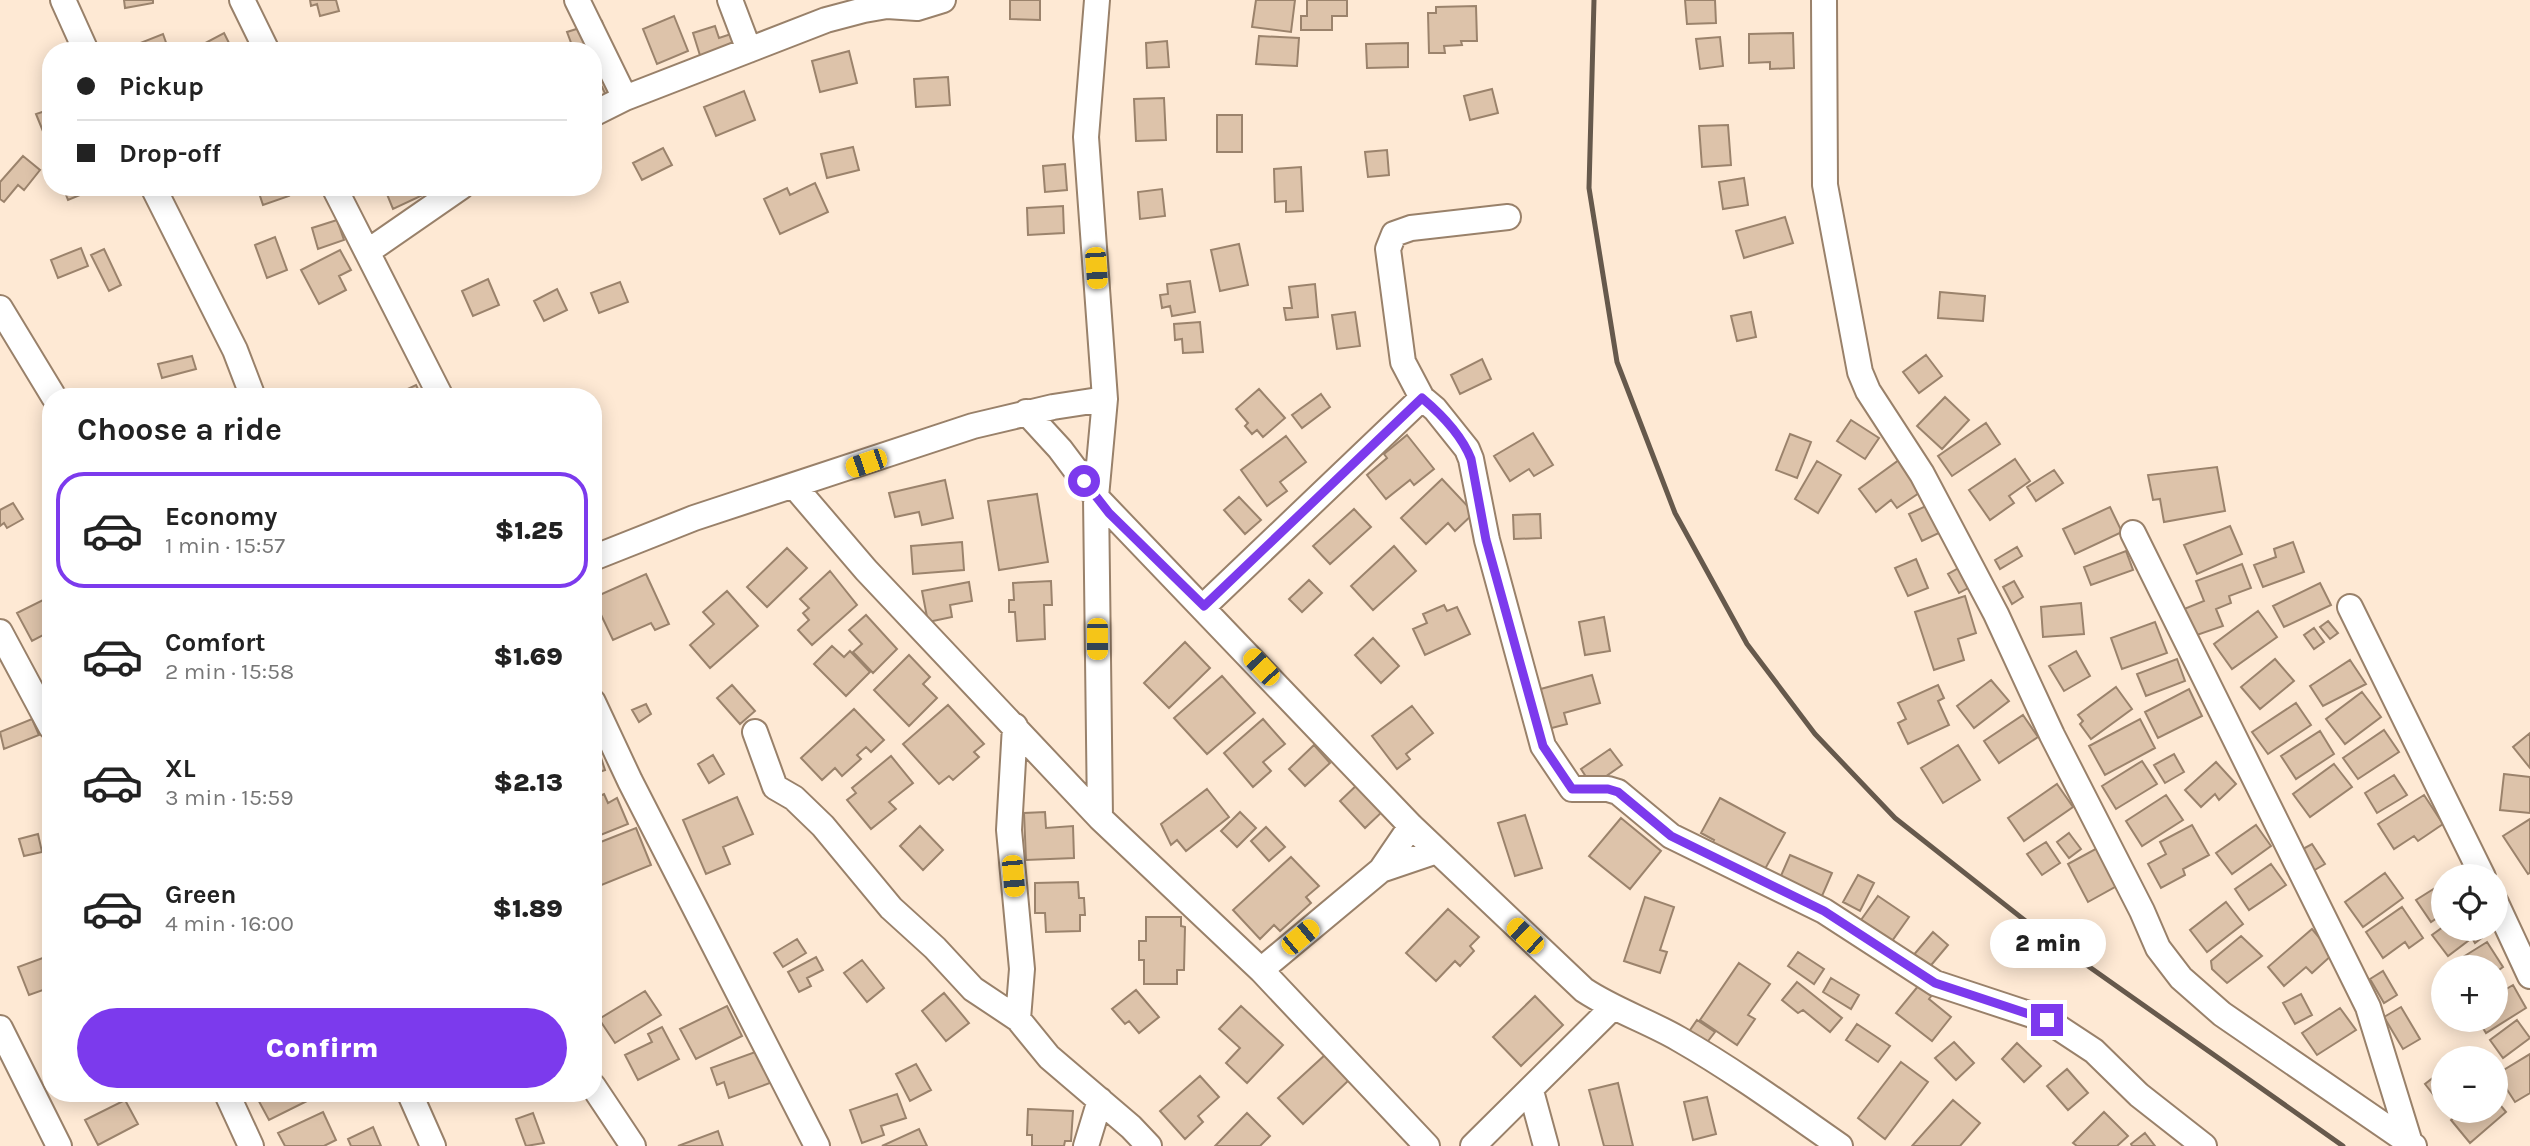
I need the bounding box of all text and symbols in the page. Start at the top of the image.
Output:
text: Pickup [119,71,204,102]
text: Drop-off [119,138,221,169]
car [1085,246,1108,290]
text: Choose a ride [77,411,282,448]
car [843,446,890,480]
route start [1068,465,1100,497]
icon: car [81,499,144,562]
text: Economy [165,501,277,532]
text: $1.25 [495,515,563,546]
text: 1 min · 15:57 [165,532,285,559]
car [1087,618,1108,660]
icon: car [81,625,144,688]
text: Comfort [165,627,266,658]
text: $1.69 [494,641,563,672]
car [1239,644,1284,690]
text: 2 min · 15:58 [165,658,294,685]
icon: car [81,751,144,814]
text: XL [165,753,196,784]
text: $2.13 [493,767,563,798]
text: 3 min · 15:59 [165,784,294,811]
car [1001,854,1026,898]
map controls [2431,864,2508,1123]
button: locate [2431,864,2508,941]
icon: car [81,877,144,940]
text: Green [165,879,237,910]
text: $1.89 [493,893,563,924]
text: 4 min · 16:00 [165,910,294,937]
car [1503,914,1548,958]
car [1278,915,1323,959]
callout: 2 min [1989,918,2105,968]
text: 2 min [2015,930,2081,957]
button: + [2431,955,2508,1032]
route end [2031,1004,2063,1036]
button: Confirm [77,1008,567,1088]
button: − [2431,1046,2508,1123]

